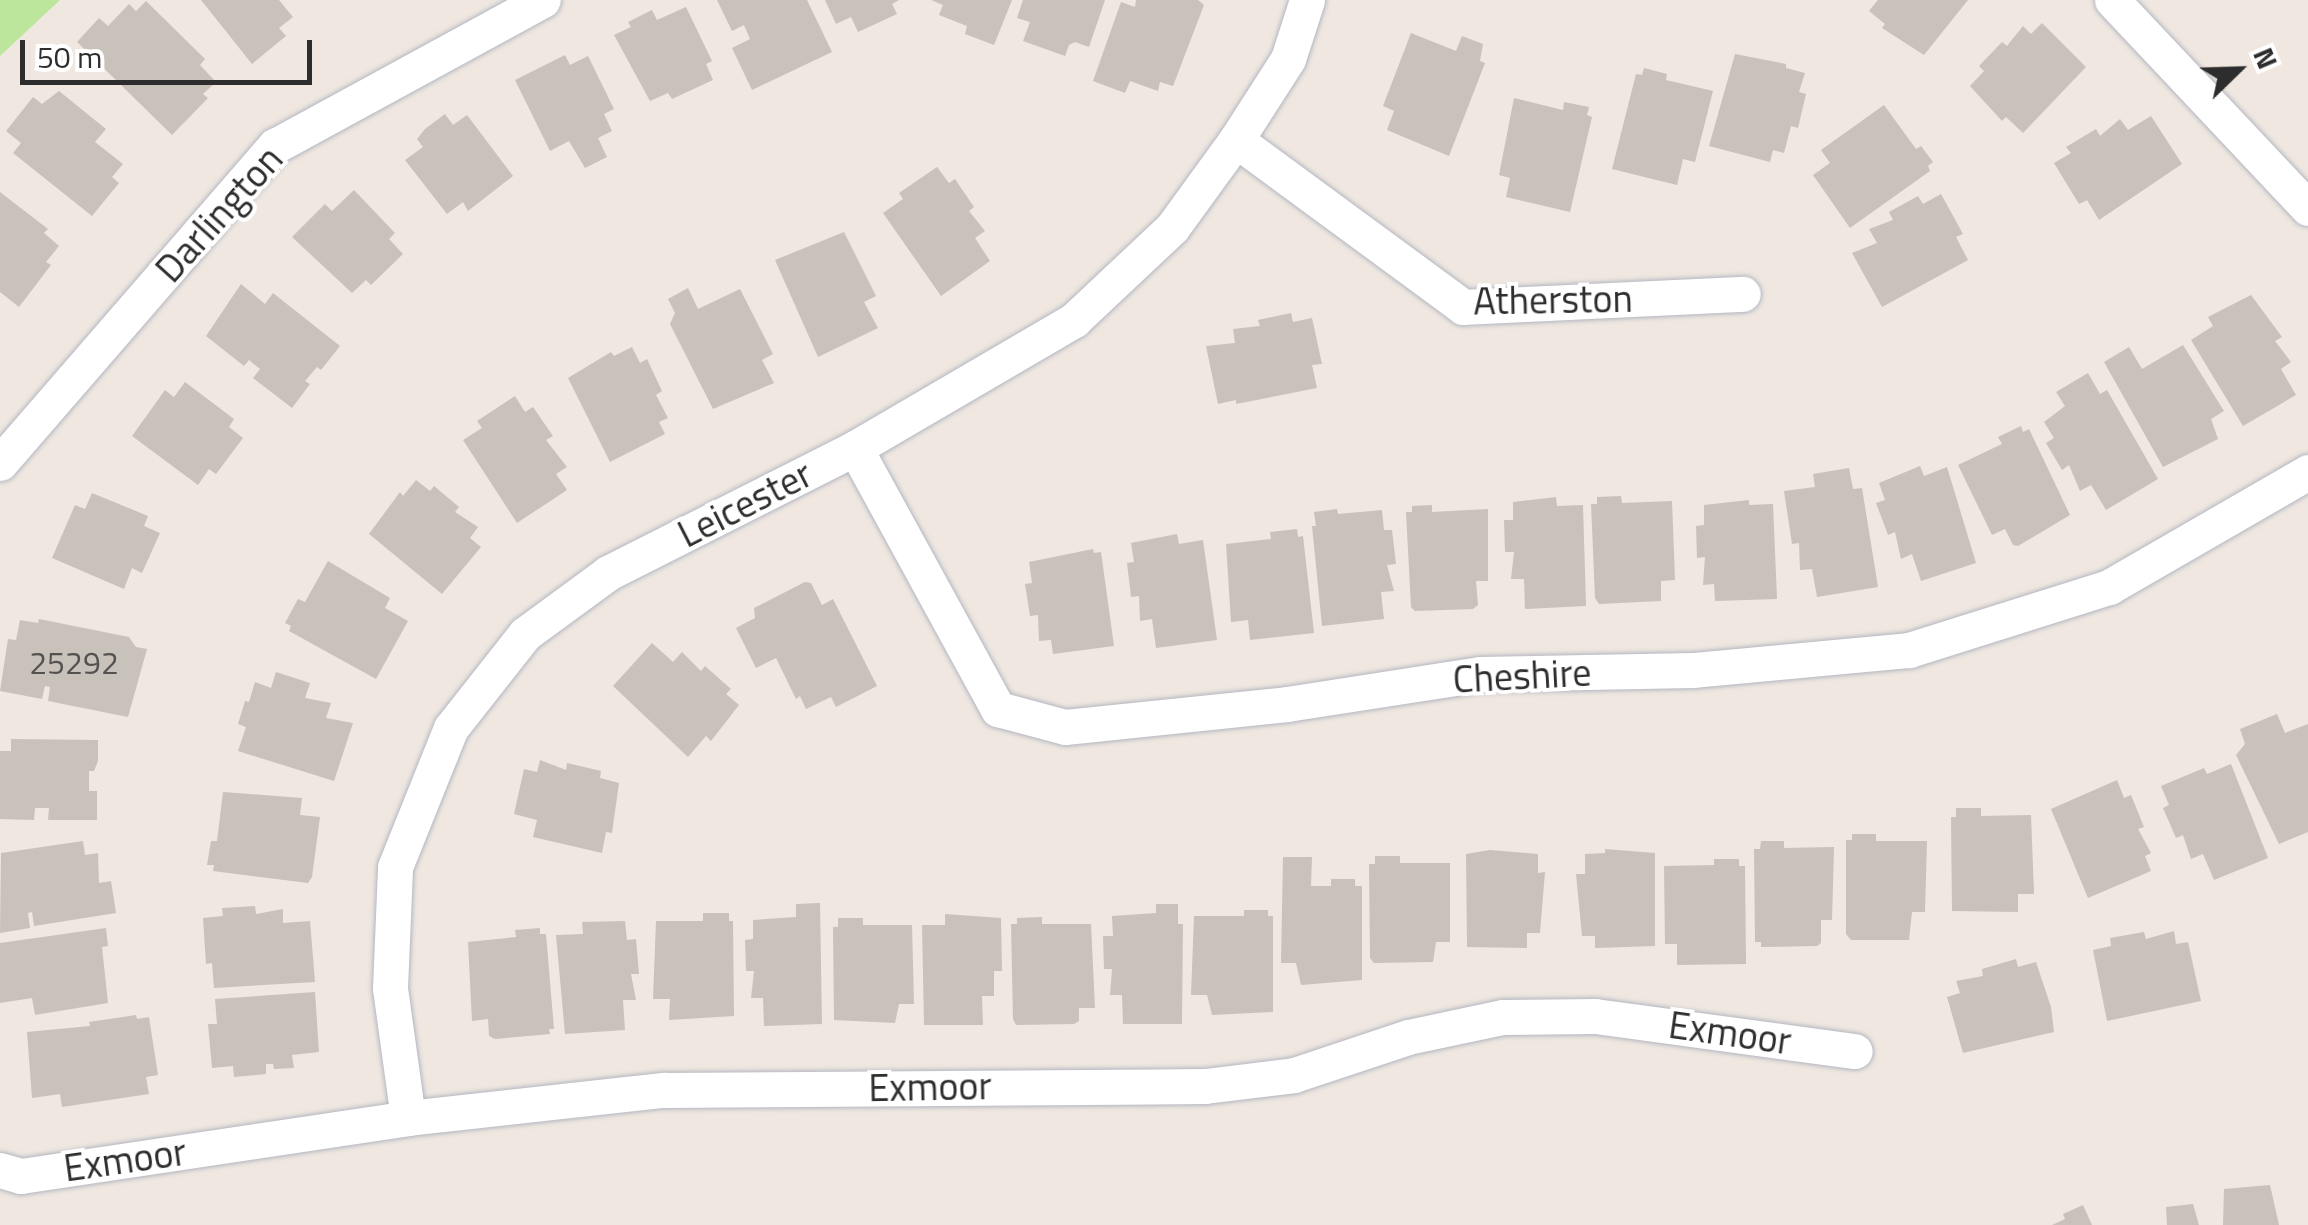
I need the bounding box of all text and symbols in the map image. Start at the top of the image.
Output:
scale bar [25,20,318,82]
north arrow [2188,20,2288,120]
text: 50 m [37,34,102,80]
text: N [2242,41,2290,75]
street label: Darlington [146,136,292,292]
street label: Atherston [1473,276,1633,324]
street label: Leicester [670,451,820,557]
house number: 25292 [29,643,119,681]
street label: Cheshire [1452,650,1592,702]
street label: Exmoor [1666,1002,1794,1064]
street label: Exmoor [868,1063,992,1111]
street label: Exmoor [61,1129,189,1191]

